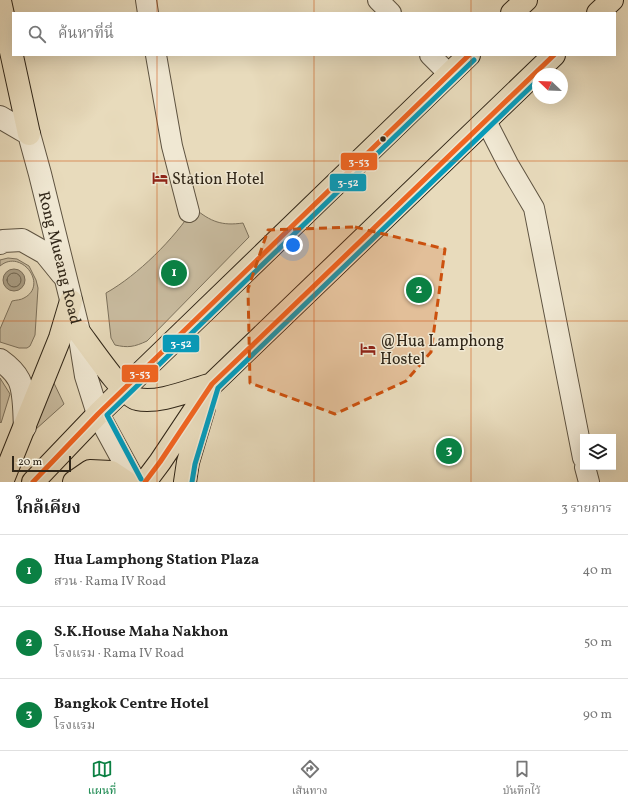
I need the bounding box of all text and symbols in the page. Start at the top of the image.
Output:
search box [12,12,616,56]
icon: search [26,23,48,45]
text: ค้นหาที่นี่ [58,24,114,45]
north arrow [532,68,568,104]
unlabelled marker [378,134,388,144]
line badge: 3-53 [340,152,378,171]
text: 3-53 [349,155,370,170]
hotel icon: Station Hotel [151,169,169,187]
place label: Station Hotel [172,169,264,191]
line badge: 3-52 [329,173,367,192]
text: 3-52 [337,176,359,191]
street label: Rong Mueang Road [32,189,86,327]
your location [283,235,303,255]
pin: 1 [161,258,187,288]
pin: 2 [406,275,432,305]
place label: @Hua Lamphong Hostel [380,331,504,371]
line badge: 3-52 [162,334,200,353]
text: 3-52 [170,337,192,352]
hotel icon: @Hua Lamphong Hostel [359,340,377,358]
line badge: 3-53 [121,364,159,383]
text: 3-53 [130,367,151,382]
map controls [580,434,616,470]
button: layers [580,434,616,470]
pin: 3 [436,436,462,466]
scale bar [12,454,71,473]
text: 20 m [18,455,42,470]
text: ใกล้เคียง [16,497,81,520]
text: 3 รายการ [561,500,612,518]
text: Hua Lamphong Station Plaza [54,550,259,571]
text: 1 [26,562,32,580]
text: 40 m [583,562,612,580]
text: สวน · Rama IV Road [54,573,166,591]
text: S.K.House Maha Nakhon [54,622,228,643]
text: 2 [26,634,32,652]
text: 50 m [584,634,612,652]
text: โรงแรม · Rama IV Road [54,645,184,663]
text: Bangkok Centre Hotel [54,694,209,715]
text: 3 [26,706,32,724]
text: 90 m [583,706,612,724]
text: โรงแรม [54,717,95,735]
tab: แผนที่ [88,758,116,800]
tab: เส้นทาง [292,758,328,800]
tab: บันทึกไว้ [503,758,540,800]

